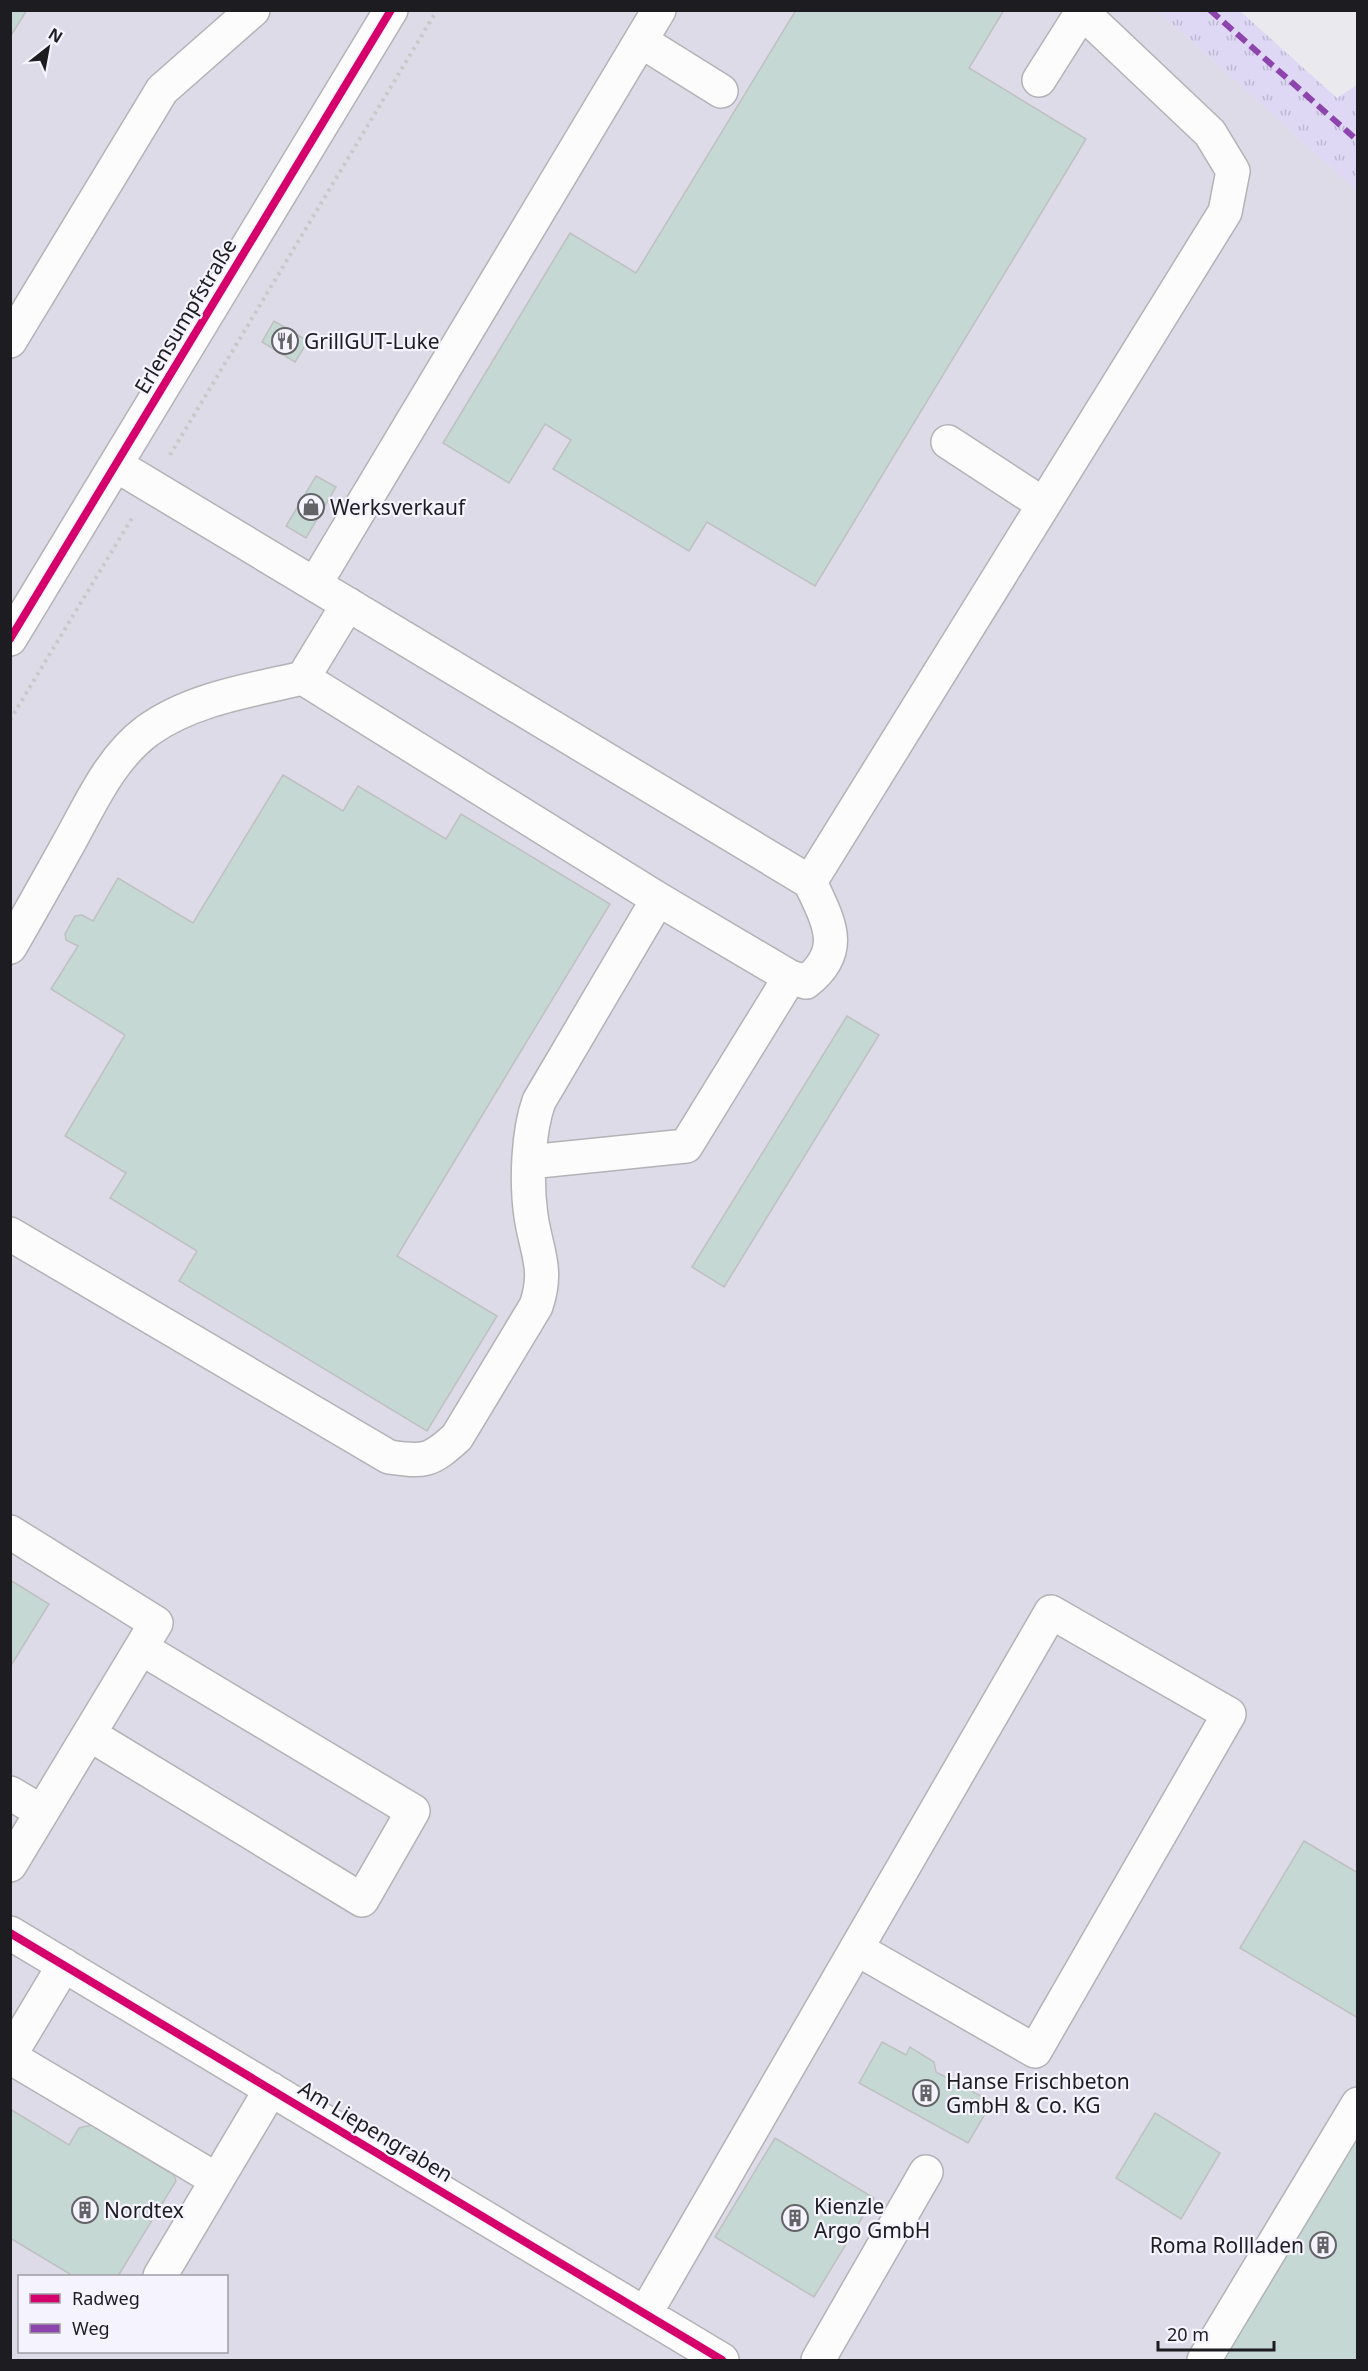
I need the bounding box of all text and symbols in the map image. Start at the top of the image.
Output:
north arrow [18,18,78,78]
text: N [44,22,67,48]
street label: Erlensumpfstraße [128,233,242,399]
restaurant icon: GrillGUT-Luke [270,326,300,356]
place label: GrillGUT-Luke [304,327,440,355]
shop icon: Werksverkauf [296,492,326,522]
place label: Werksverkauf [330,493,467,521]
place label: Hanse Frischbeton GmbH & Co. KG [946,2067,1130,2119]
street label: Am Liepengraben [294,2074,458,2188]
building icon: Hanse Frischbeton GmbH & Co. KG [911,2078,941,2108]
place label: Kienzle Argo GmbH [814,2192,930,2244]
building icon: Nordtex [70,2195,100,2225]
place label: Nordtex [104,2196,184,2224]
building icon: Kienzle Argo GmbH [780,2203,810,2233]
building icon: Roma Rollladen [1308,2230,1338,2260]
place label: Roma Rollladen [1150,2231,1304,2259]
legend [18,2275,228,2353]
text: Radweg [72,2286,140,2310]
scale bar [1158,2314,1274,2352]
text: Weg [72,2316,110,2340]
text: 20 m [1167,2322,1209,2346]

